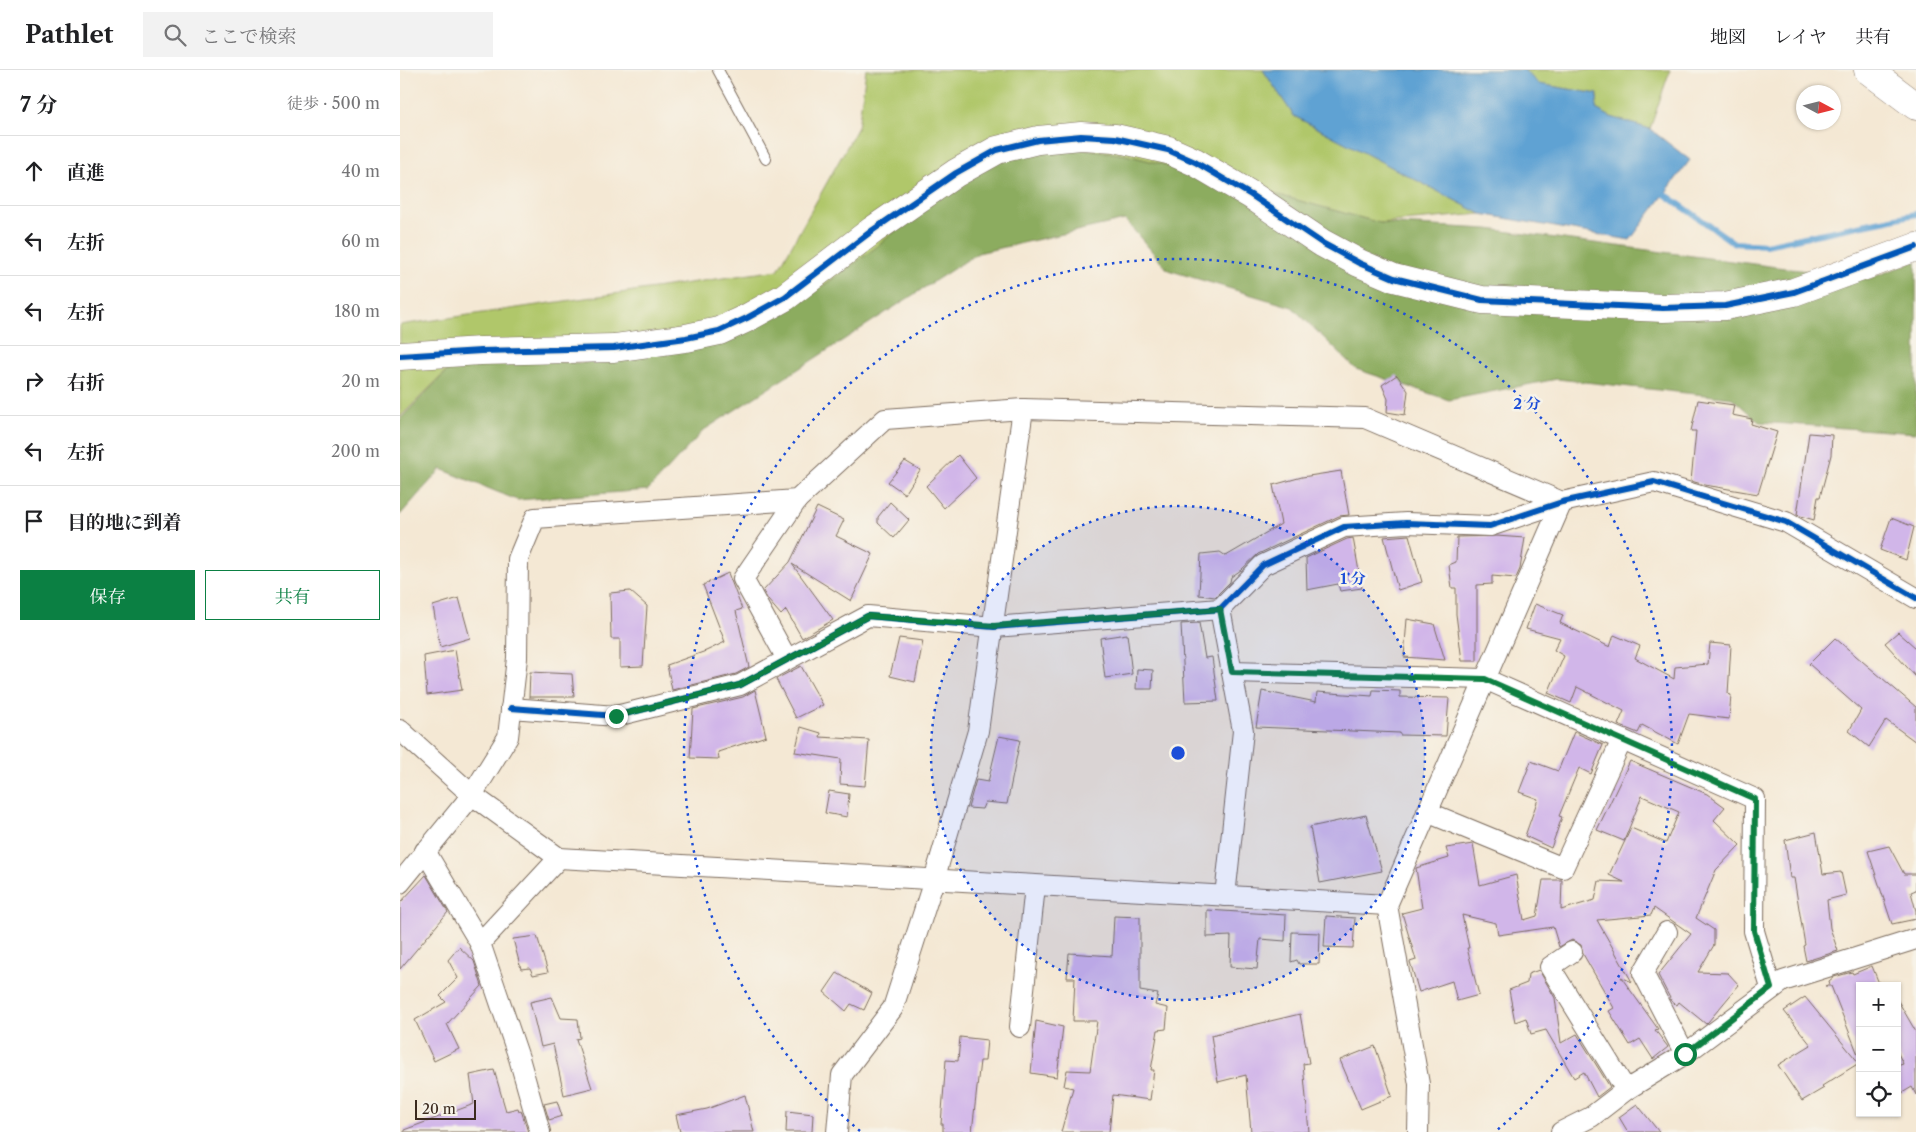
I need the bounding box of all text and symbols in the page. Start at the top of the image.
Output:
search box [143,12,493,57]
text: Pathlet [25,20,113,49]
icon: search [161,21,189,49]
text: ここで検索 [201,25,296,48]
text: 地図 [1710,26,1746,48]
text: レイヤ [1774,26,1827,48]
text: 共有 [1855,26,1891,48]
north arrow [1796,85,1841,130]
text: 7 分 [20,92,57,117]
text: 徒歩 · 500 m [287,93,380,113]
icon: ahead [20,157,48,185]
text: 直進 [67,161,105,184]
text: 40 m [341,161,380,181]
icon: left [20,227,48,255]
text: 左折 [67,231,105,254]
text: 60 m [341,231,380,251]
icon: left [20,297,48,325]
text: 左折 [67,301,105,324]
text: 180 m [334,301,380,321]
icon: right [20,367,48,395]
text: 右折 [67,371,105,394]
text: 20 m [341,371,380,391]
text: 2 分 [1513,394,1541,413]
icon: left [20,437,48,465]
text: 左折 [67,441,105,464]
text: 200 m [331,441,380,461]
icon: arrive [20,507,48,535]
text: 目的地に到着 [67,511,181,534]
text: 1 分 [1340,569,1366,588]
button: 保存 [20,570,195,620]
button: 共有 [205,570,380,620]
route end [605,705,628,728]
centre of rings [1169,744,1187,762]
map controls [1856,982,1901,1117]
button: + [1856,982,1901,1027]
button: − [1856,1027,1901,1072]
route start [1674,1043,1697,1066]
button: locate [1856,1072,1901,1117]
scale bar [415,1097,476,1120]
text: 20 m [422,1100,456,1118]

